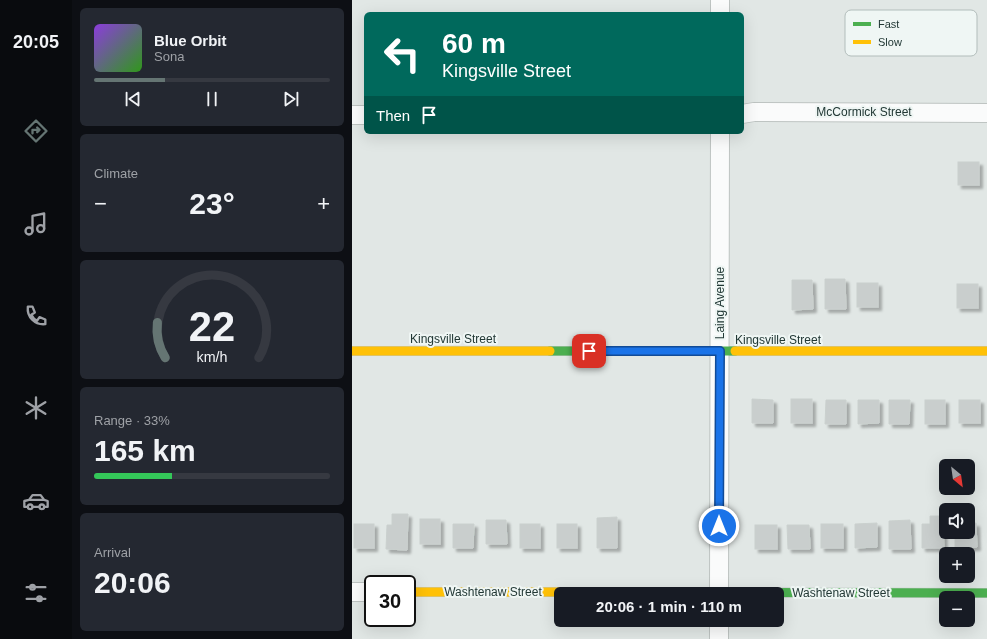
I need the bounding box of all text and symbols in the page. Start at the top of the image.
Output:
legend [845,10,977,56]
text: Fast [878,18,899,30]
icon: left [376,28,428,80]
text: 60 m [442,28,506,59]
text: 20:05 [13,32,59,52]
text: Blue Orbit [154,32,227,49]
text: Slow [878,36,902,48]
text: Sona [154,49,184,64]
text: Kingsville Street [442,61,571,81]
icon: previous [122,88,144,110]
icon: pause [201,88,223,110]
icon: next [280,88,302,110]
icon: arrive [418,104,440,126]
street label: McCormick Street [816,105,912,119]
text: Then [376,107,410,124]
icon: directions [22,117,50,145]
text: Climate [94,166,138,181]
text: 23° [189,187,235,220]
text: − [94,191,107,216]
text: + [317,191,330,216]
icon: music [22,210,50,238]
street label: Laing Avenue [713,266,727,339]
icon: phone [22,302,50,330]
text: 22 [189,302,235,349]
street label: Kingsville Street [410,332,497,346]
street label: Kingsville Street [735,333,822,347]
pin [572,334,606,368]
icon: arrive [578,340,600,362]
text: km/h [197,348,228,364]
icon: climate [22,394,50,422]
text: Range · 33% [94,413,170,428]
text: 165 km [94,434,196,467]
north arrow [939,459,975,495]
map controls [939,459,975,627]
icon: car [22,487,50,515]
button: sound [939,503,975,539]
position arrow [698,505,740,547]
text: Arrival [94,545,131,560]
button: + [939,547,975,583]
text: 20:06 [94,566,171,599]
speed limit sign: 30 [364,575,416,627]
icon: filters [22,579,50,607]
street label: Washtenaw Street [444,585,542,599]
street label: Washtenaw Street [792,586,890,600]
button: − [939,591,975,627]
text: 20:06 · 1 min · 110 m [596,598,742,615]

